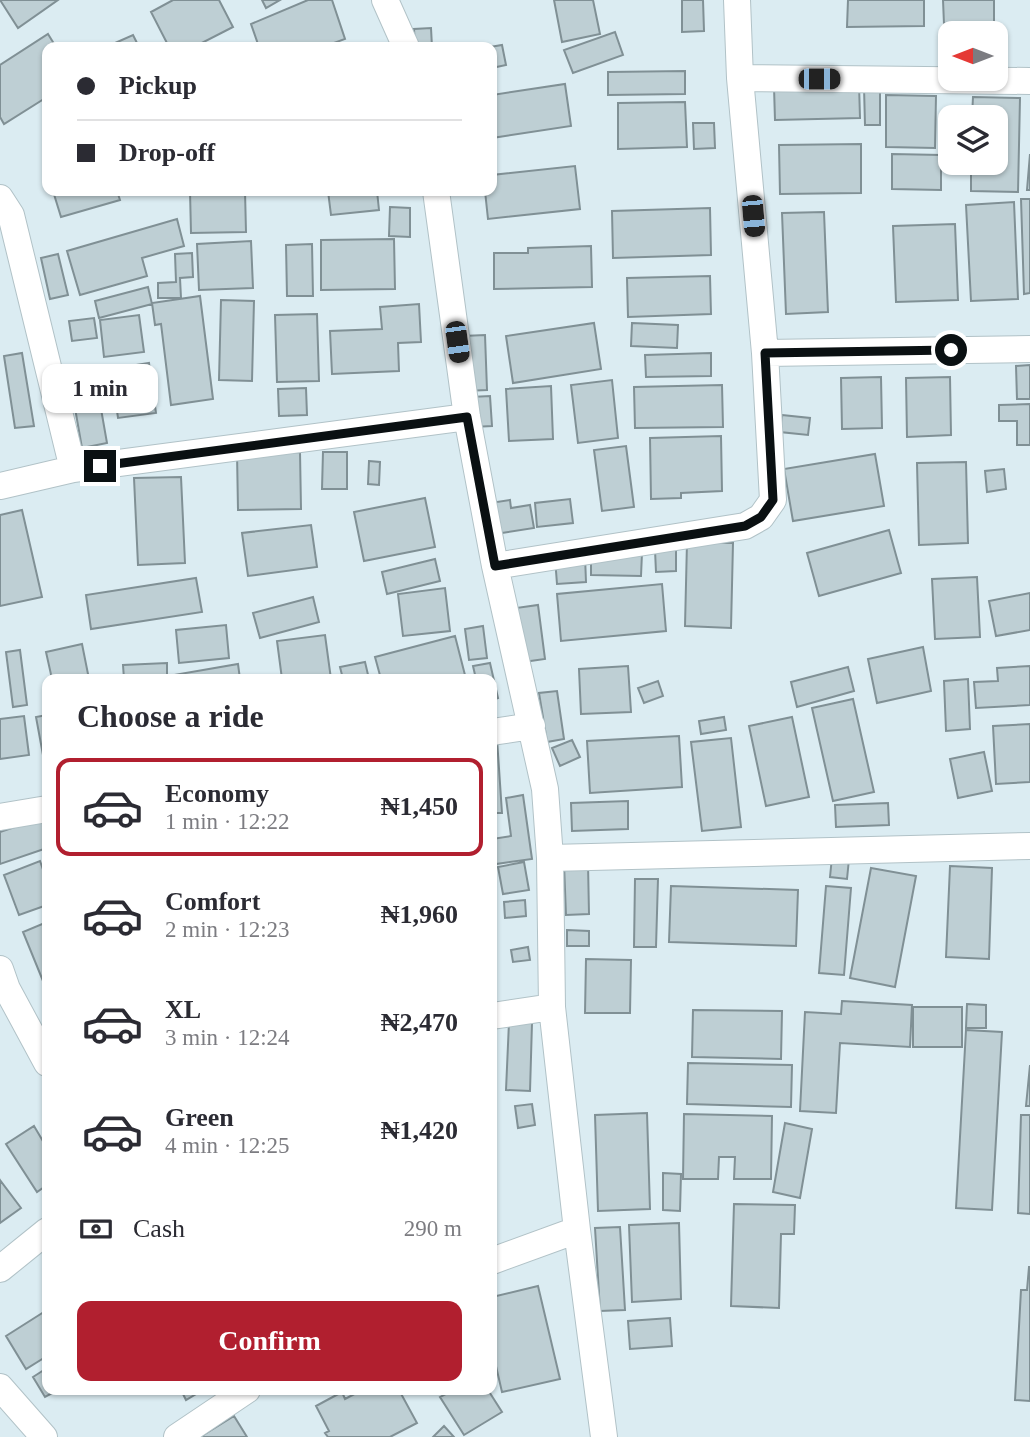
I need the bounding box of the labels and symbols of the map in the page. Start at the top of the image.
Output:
north arrow [938,21,1008,91]
car [799,69,841,90]
car [741,194,766,238]
car [444,320,471,364]
route start [935,334,967,366]
callout: 1 min [42,364,158,414]
route end [84,450,116,482]

